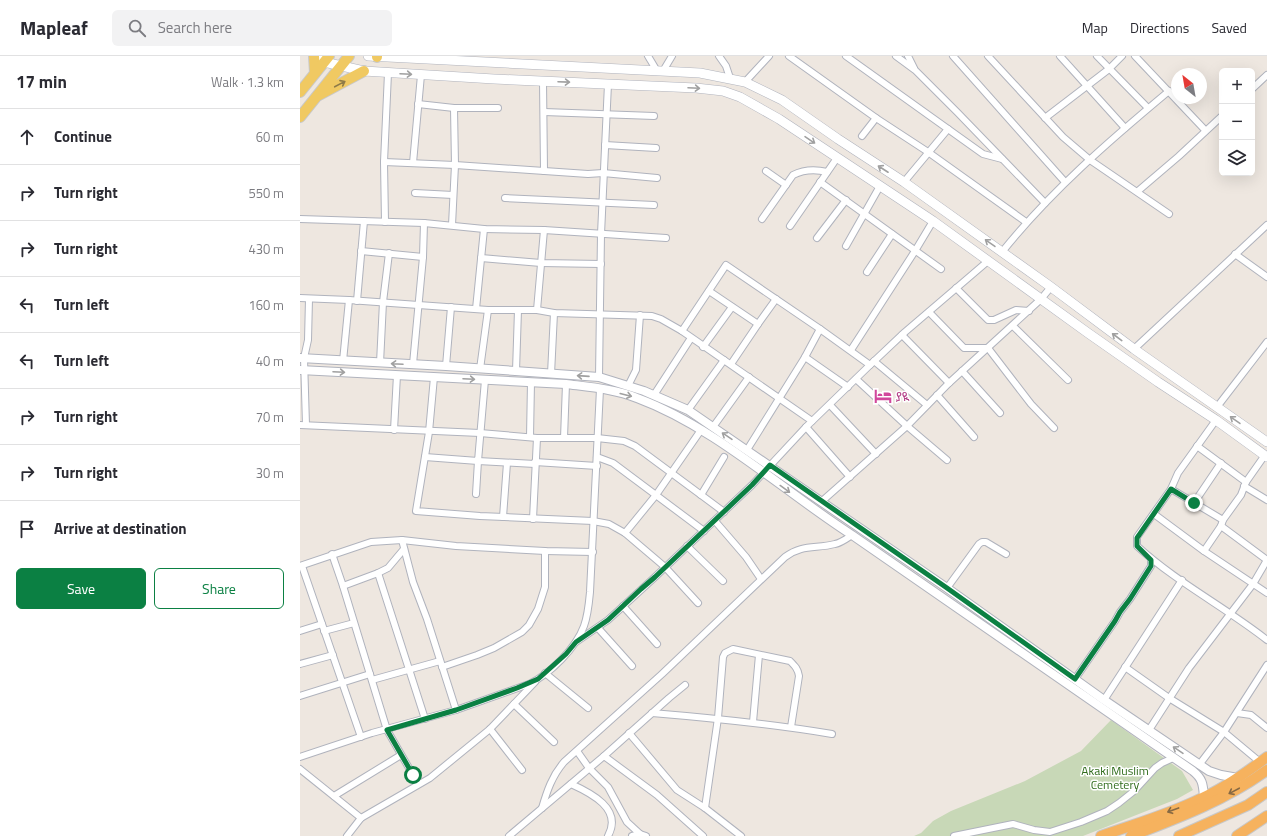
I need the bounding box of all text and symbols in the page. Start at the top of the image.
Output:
search box [112,10,392,46]
text: Mapleaf [20,13,88,42]
text: Search here [158,16,232,39]
icon: search [126,17,148,39]
text: Map [1082,17,1108,38]
text: Directions [1130,17,1189,38]
text: Saved [1211,17,1247,38]
north arrow [1171,68,1207,104]
map controls [1219,68,1255,176]
button: + [1219,68,1255,104]
text: 17 min [16,69,67,95]
one-way arrow [399,70,412,77]
text: Walk · 1.3 km [211,72,284,92]
one-way arrow [557,78,570,86]
one-way arrow [334,80,346,87]
one-way arrow [687,84,700,92]
button: − [1219,104,1255,140]
text: Continue [54,125,112,148]
icon: ahead [16,126,38,148]
text: 60 m [256,127,284,147]
one-way arrow [805,135,816,144]
button: layers [1219,140,1255,176]
one-way arrow [878,165,889,173]
text: Turn right [54,181,118,204]
icon: right [16,182,38,204]
text: 550 m [248,183,284,203]
text: Turn right [54,237,118,260]
icon: right [16,238,38,260]
text: 430 m [248,239,284,259]
one-way arrow [985,239,996,247]
text: Turn left [54,293,109,316]
icon: left [16,294,38,316]
text: 160 m [248,295,284,315]
one-way arrow [1112,333,1123,341]
text: Turn left [54,349,109,372]
icon: left [16,350,38,372]
text: 40 m [256,351,284,371]
one-way arrow [391,360,404,367]
one-way arrow [332,369,345,376]
one-way arrow [577,372,590,379]
one-way arrow [462,375,475,383]
hotel icon: ያዪ [873,386,893,406]
place label: ያዪ [896,387,910,406]
one-way arrow [619,392,632,399]
text: Turn right [54,405,118,428]
icon: right [16,406,38,428]
text: 70 m [256,407,284,427]
one-way arrow [1230,416,1241,424]
one-way arrow [722,432,733,440]
text: Turn right [54,461,118,484]
icon: right [16,462,38,484]
text: 30 m [256,463,284,483]
one-way arrow [779,485,790,493]
route end [1185,494,1203,512]
text: Arrive at destination [54,517,187,540]
icon: arrive [16,518,38,540]
button: Save [16,568,146,609]
button: Share [154,568,284,609]
one-way arrow [1173,746,1184,754]
park label: Akaki Muslim Cemetery [1081,761,1149,794]
route start [404,766,422,784]
one-way arrow [1229,787,1241,795]
one-way arrow [1167,807,1179,815]

